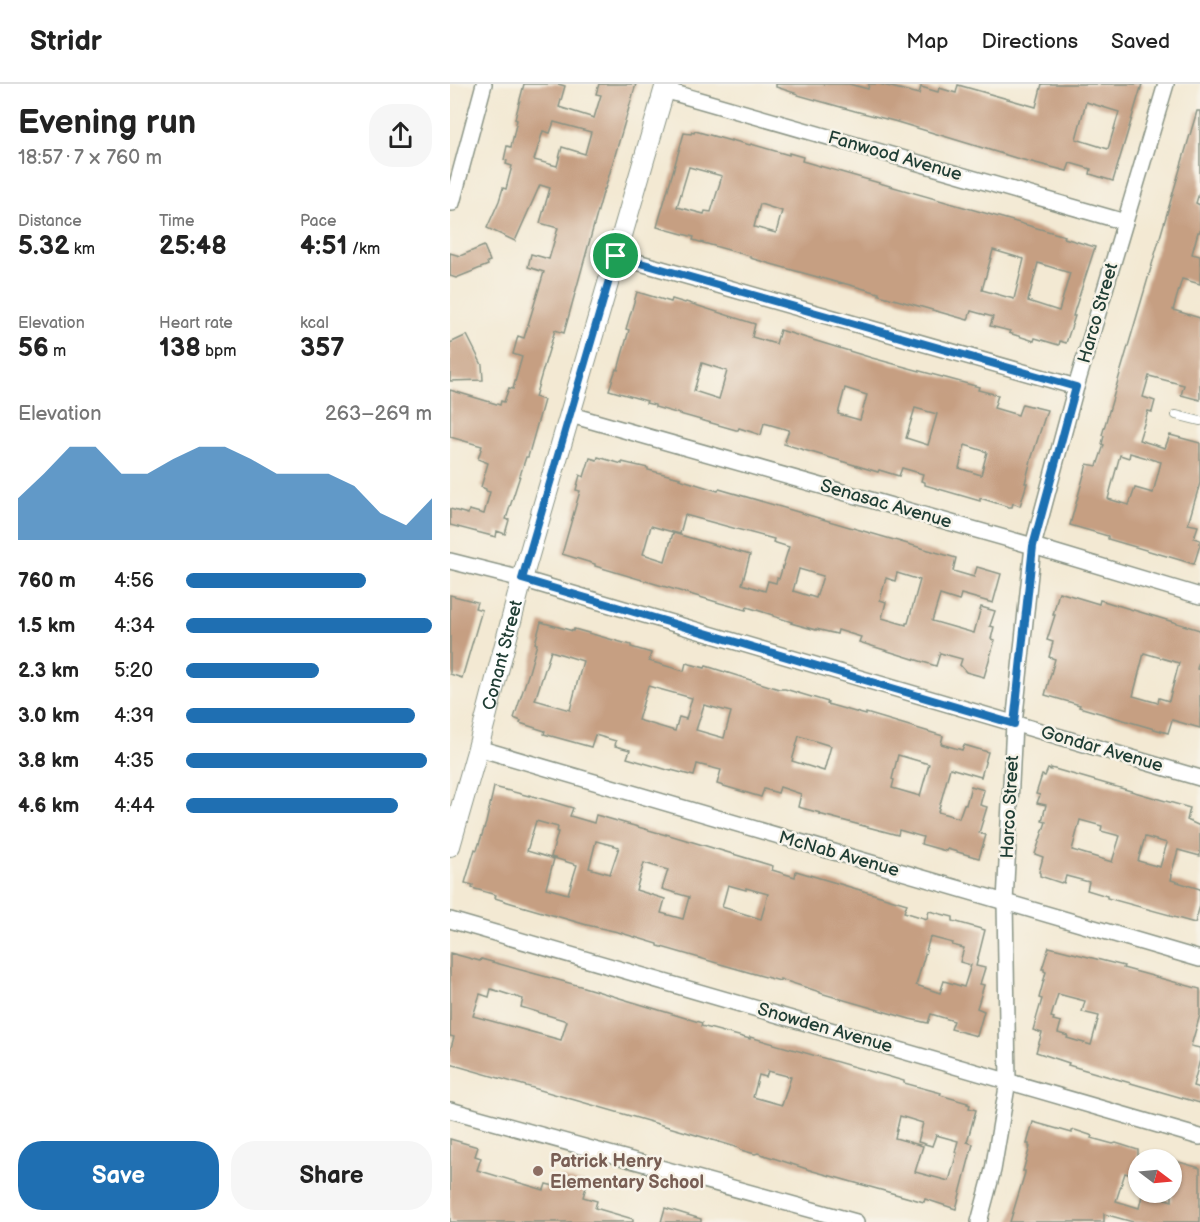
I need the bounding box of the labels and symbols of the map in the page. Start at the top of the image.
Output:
street label: Fanwood Avenue [826,127,965,185]
pin [590,230,641,281]
street label: Harco Street [1074,260,1122,366]
street label: Senasac Avenue [818,475,954,533]
street label: Conant Street [478,597,527,712]
street label: Gondar Avenue [1038,722,1166,777]
street label: Harco Street [997,754,1023,859]
street label: McNab Avenue [776,827,902,881]
street label: Snowden Avenue [755,999,895,1057]
north arrow [1128,1149,1182,1203]
place label: Patrick Henry Elementary School [550,1151,704,1193]
marker: Patrick Henry Elementary School [531,1164,545,1178]

